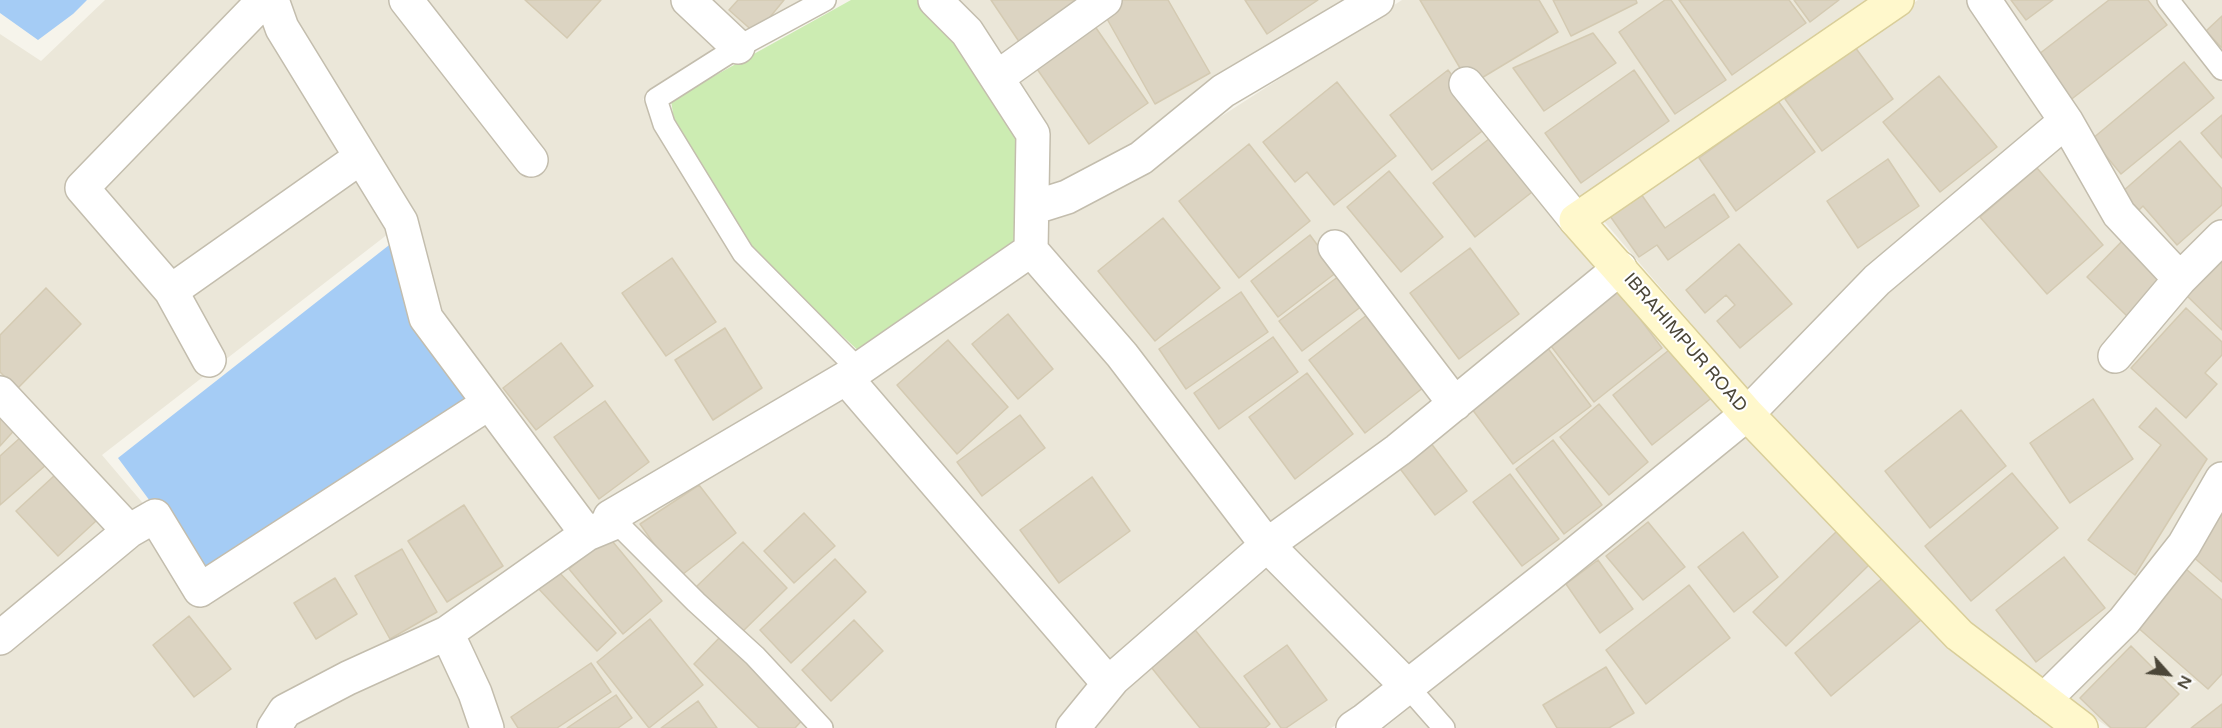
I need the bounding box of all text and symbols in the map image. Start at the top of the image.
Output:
street label: IBRAHIMPUR ROAD [1619,269,1751,417]
north arrow [2138,644,2198,704]
text: N [2172,672,2196,692]

